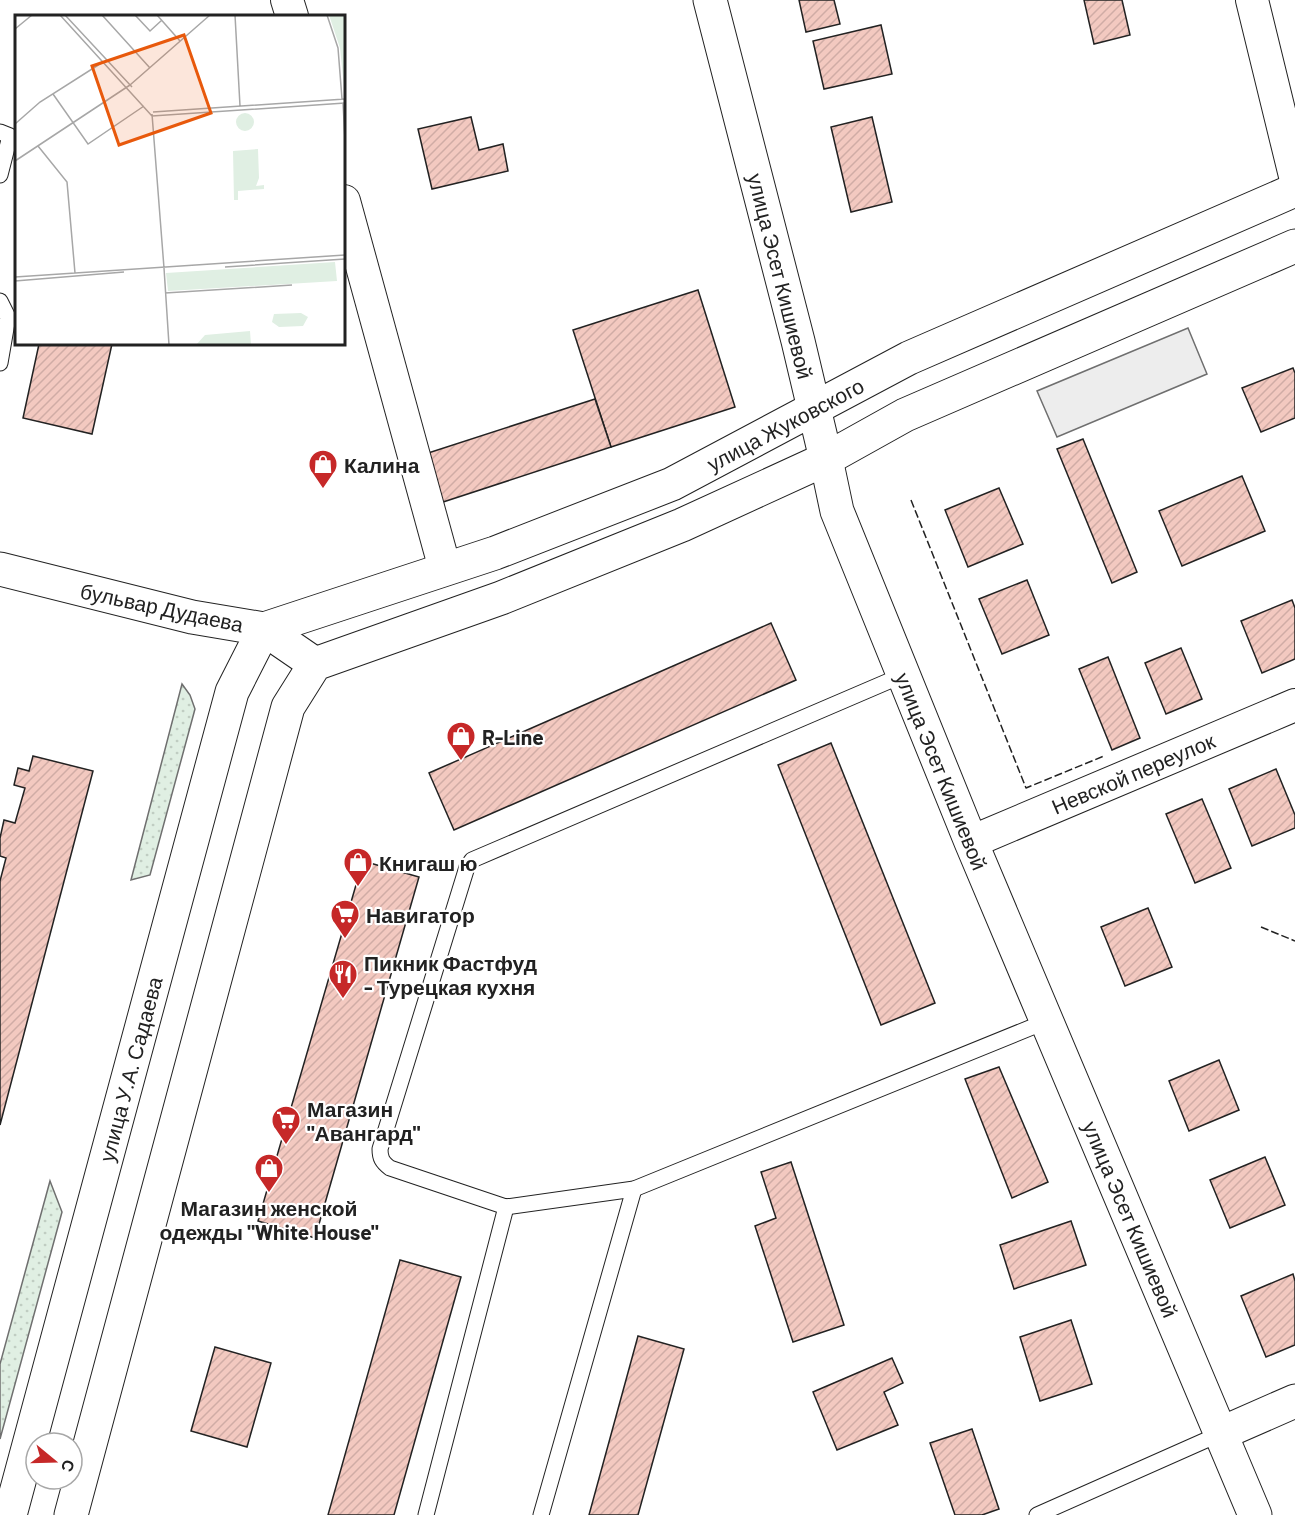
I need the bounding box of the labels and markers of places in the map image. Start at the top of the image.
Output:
shop icon: Калина [307,448,339,490]
place label: Калина [344,452,420,477]
shop icon: R-Line [445,720,477,762]
place label: R-Line [482,724,544,749]
shop icon: Книгаш ю [342,846,374,888]
place label: Книгаш ю [379,850,478,875]
supermarket icon: Навигатор [329,898,361,940]
place label: Навигатор [366,902,475,927]
place label: Пикник Фастфуд - Турецкая кухня [364,950,537,999]
restaurant icon: Пикник Фастфуд - Турецкая кухня [327,958,359,1000]
place label: Магазин "Авангард" [307,1096,421,1145]
supermarket icon: Магазин "Авангард" [270,1104,302,1146]
shop icon: Магазин женской одежды "White House" [253,1152,285,1194]
place label: Магазин женской одежды "White House" [160,1195,379,1244]

